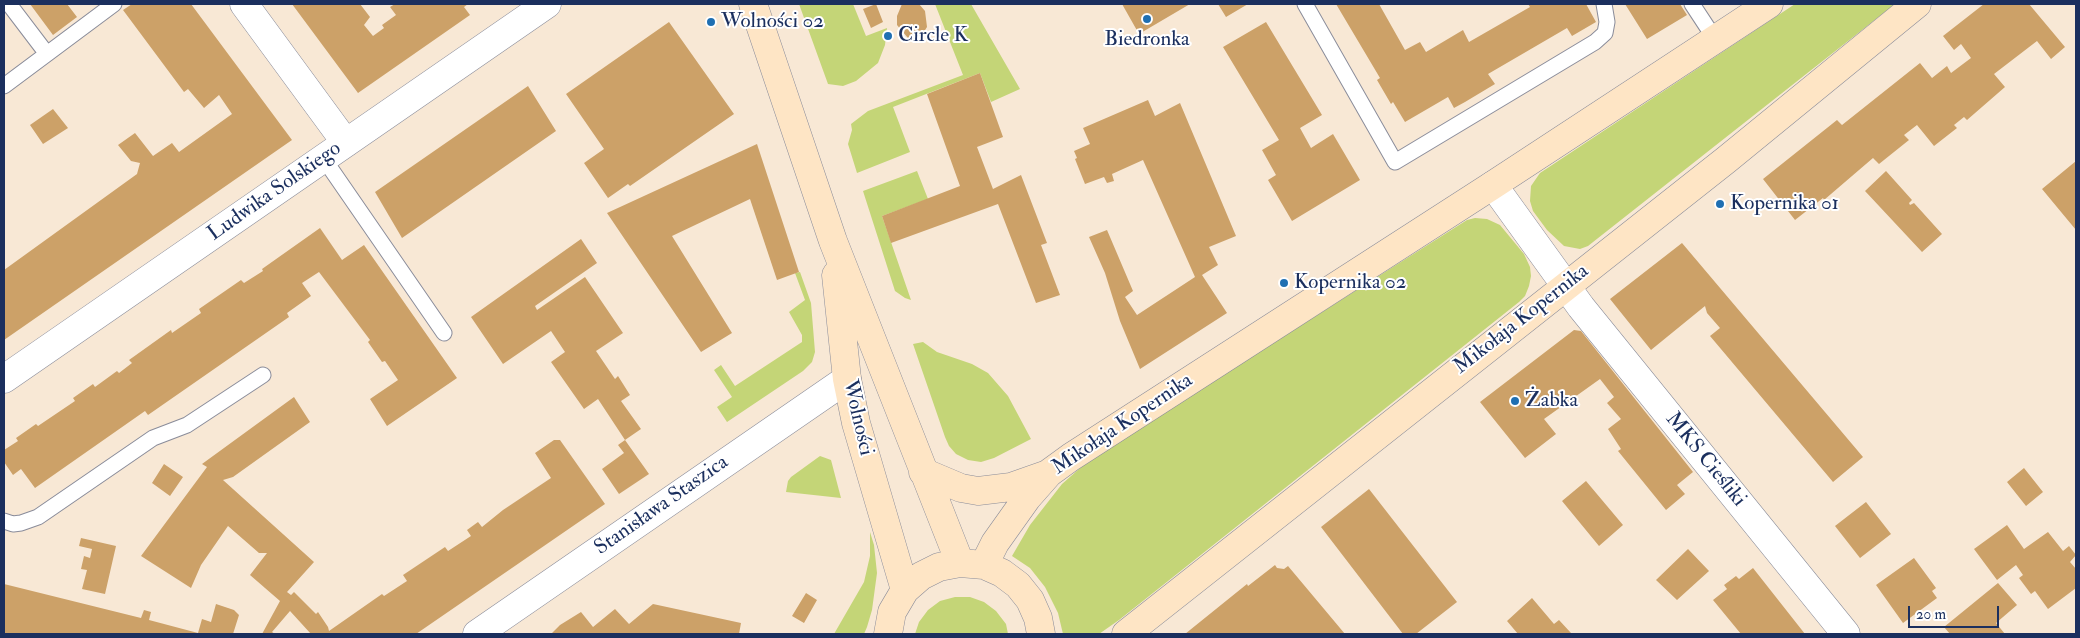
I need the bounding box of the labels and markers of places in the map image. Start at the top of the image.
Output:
place label: Wolności 02 [721,9,824,35]
marker: Biedronka [1141,13,1153,25]
marker: Wolności 02 [705,16,717,28]
place label: Circle K [898,23,968,49]
place label: Biedronka [1104,27,1190,53]
marker: Circle K [882,30,894,42]
place label: Kopernika 01 [1730,191,1839,217]
marker: Kopernika 01 [1714,198,1726,210]
place label: Kopernika 02 [1294,270,1406,296]
marker: Kopernika 02 [1278,277,1290,289]
place label: Żabka [1525,388,1578,414]
marker: Żabka [1509,395,1521,407]

